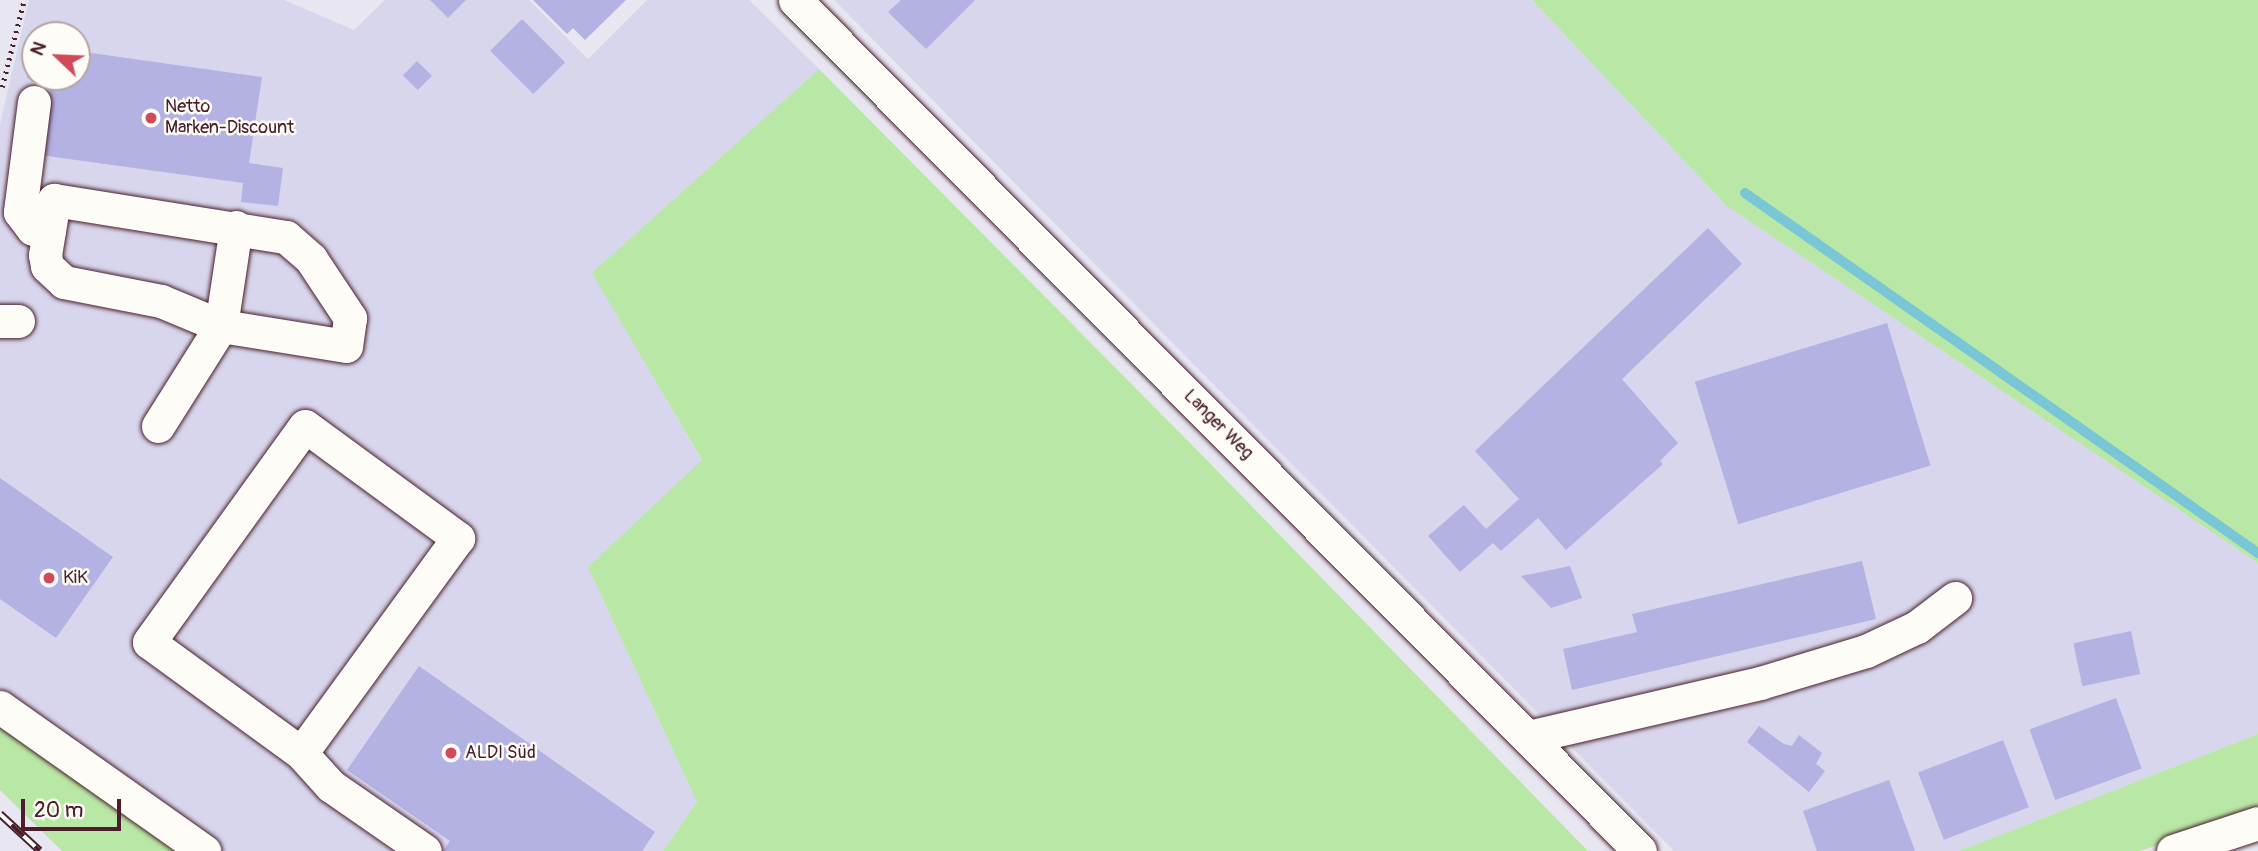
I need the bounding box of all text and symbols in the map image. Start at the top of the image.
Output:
north arrow [21,21,91,91]
text: N [25,38,52,59]
place label: Netto Marken-Discount [165,97,294,140]
marker: Netto Marken-Discount [143,110,159,126]
street label: Langer Weg [1179,386,1257,464]
place label: KiK [63,567,88,589]
marker: KiK [41,570,57,586]
place label: ALDI Süd [465,742,536,764]
marker: ALDI Süd [443,745,459,761]
scale bar [24,784,124,828]
text: 20 m [34,797,83,824]

